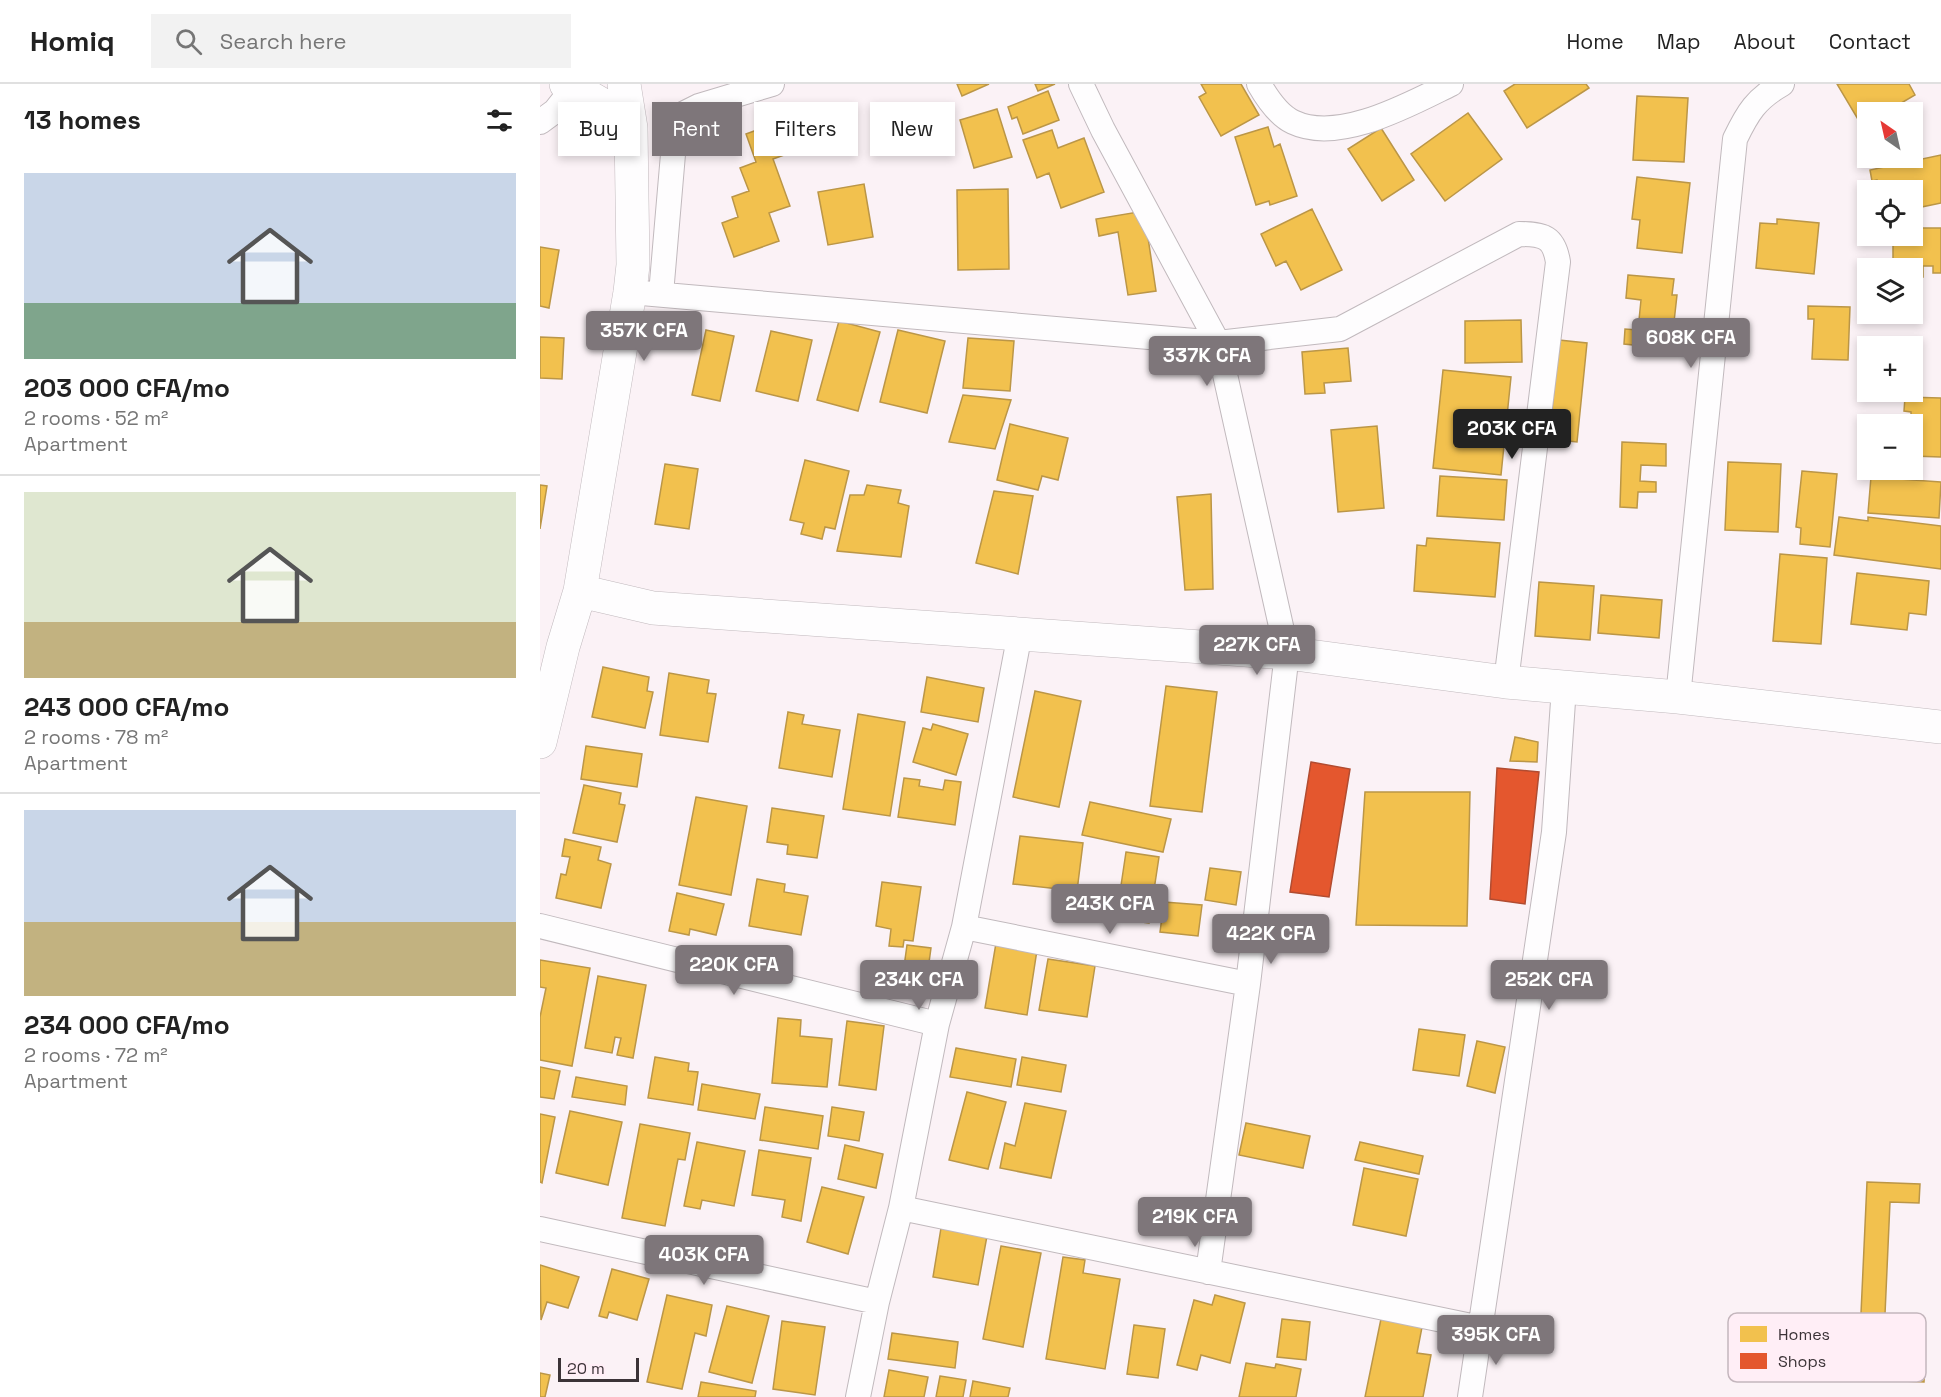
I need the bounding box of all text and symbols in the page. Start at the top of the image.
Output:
search box [151,14,571,68]
text: Homiq [30,23,115,59]
icon: search [172,25,205,58]
text: Search here [220,27,347,55]
text: Home [1566,28,1624,55]
text: Map [1657,28,1701,55]
text: About [1734,28,1796,55]
text: Contact [1829,28,1911,55]
chip: Buy [558,102,640,156]
chip: Rent [652,102,742,156]
chip: Filters [754,102,858,156]
chip: New [870,102,955,156]
north arrow [1857,102,1923,168]
map controls [1857,102,1923,480]
text: 13 homes [24,103,141,137]
icon: filters [483,104,516,137]
button: locate [1857,180,1923,246]
icon: home [216,212,324,320]
button: layers [1857,258,1923,324]
pin: 357K CFA [582,311,706,362]
text: 357K CFA [600,317,688,343]
pin: 608K CFA [1629,318,1753,369]
text: 608K CFA [1646,324,1736,350]
pin: 337K CFA [1145,336,1269,387]
button: + [1857,336,1923,402]
text: 337K CFA [1163,342,1251,368]
text: 203 000 CFA/mo [24,371,230,405]
text: 2 rooms · 52 m² [24,405,168,431]
pin: 203K CFA [1450,409,1574,460]
button: − [1857,414,1923,480]
text: 203K CFA [1467,415,1557,441]
text: Apartment [24,431,128,457]
icon: home [216,531,324,639]
pin: 227K CFA [1195,625,1319,676]
text: 227K CFA [1213,631,1301,657]
text: 243 000 CFA/mo [24,690,229,724]
text: 2 rooms · 78 m² [24,724,168,750]
text: Apartment [24,750,128,776]
icon: home [216,849,324,957]
pin: 243K CFA [1048,884,1172,935]
text: 243K CFA [1065,890,1155,916]
pin: 422K CFA [1209,914,1333,965]
text: 422K CFA [1226,920,1316,946]
pin: 220K CFA [672,945,796,996]
text: 220K CFA [689,951,779,977]
pin: 234K CFA [857,960,981,1011]
pin: 252K CFA [1487,960,1611,1011]
text: 234K CFA [874,966,964,992]
text: 252K CFA [1505,966,1593,992]
text: 234 000 CFA/mo [24,1008,230,1042]
text: 2 rooms · 72 m² [24,1042,168,1068]
text: Apartment [24,1068,128,1094]
pin: 219K CFA [1133,1197,1257,1248]
text: 219K CFA [1152,1203,1238,1229]
pin: 403K CFA [642,1235,766,1286]
text: 403K CFA [659,1241,749,1267]
legend [1728,1313,1926,1382]
pin: 395K CFA [1434,1315,1558,1366]
text: 395K CFA [1451,1321,1541,1347]
text: Homes [1778,1324,1830,1345]
text: Shops [1778,1351,1826,1372]
scale bar [558,1355,639,1382]
text: 20 m [567,1358,605,1379]

